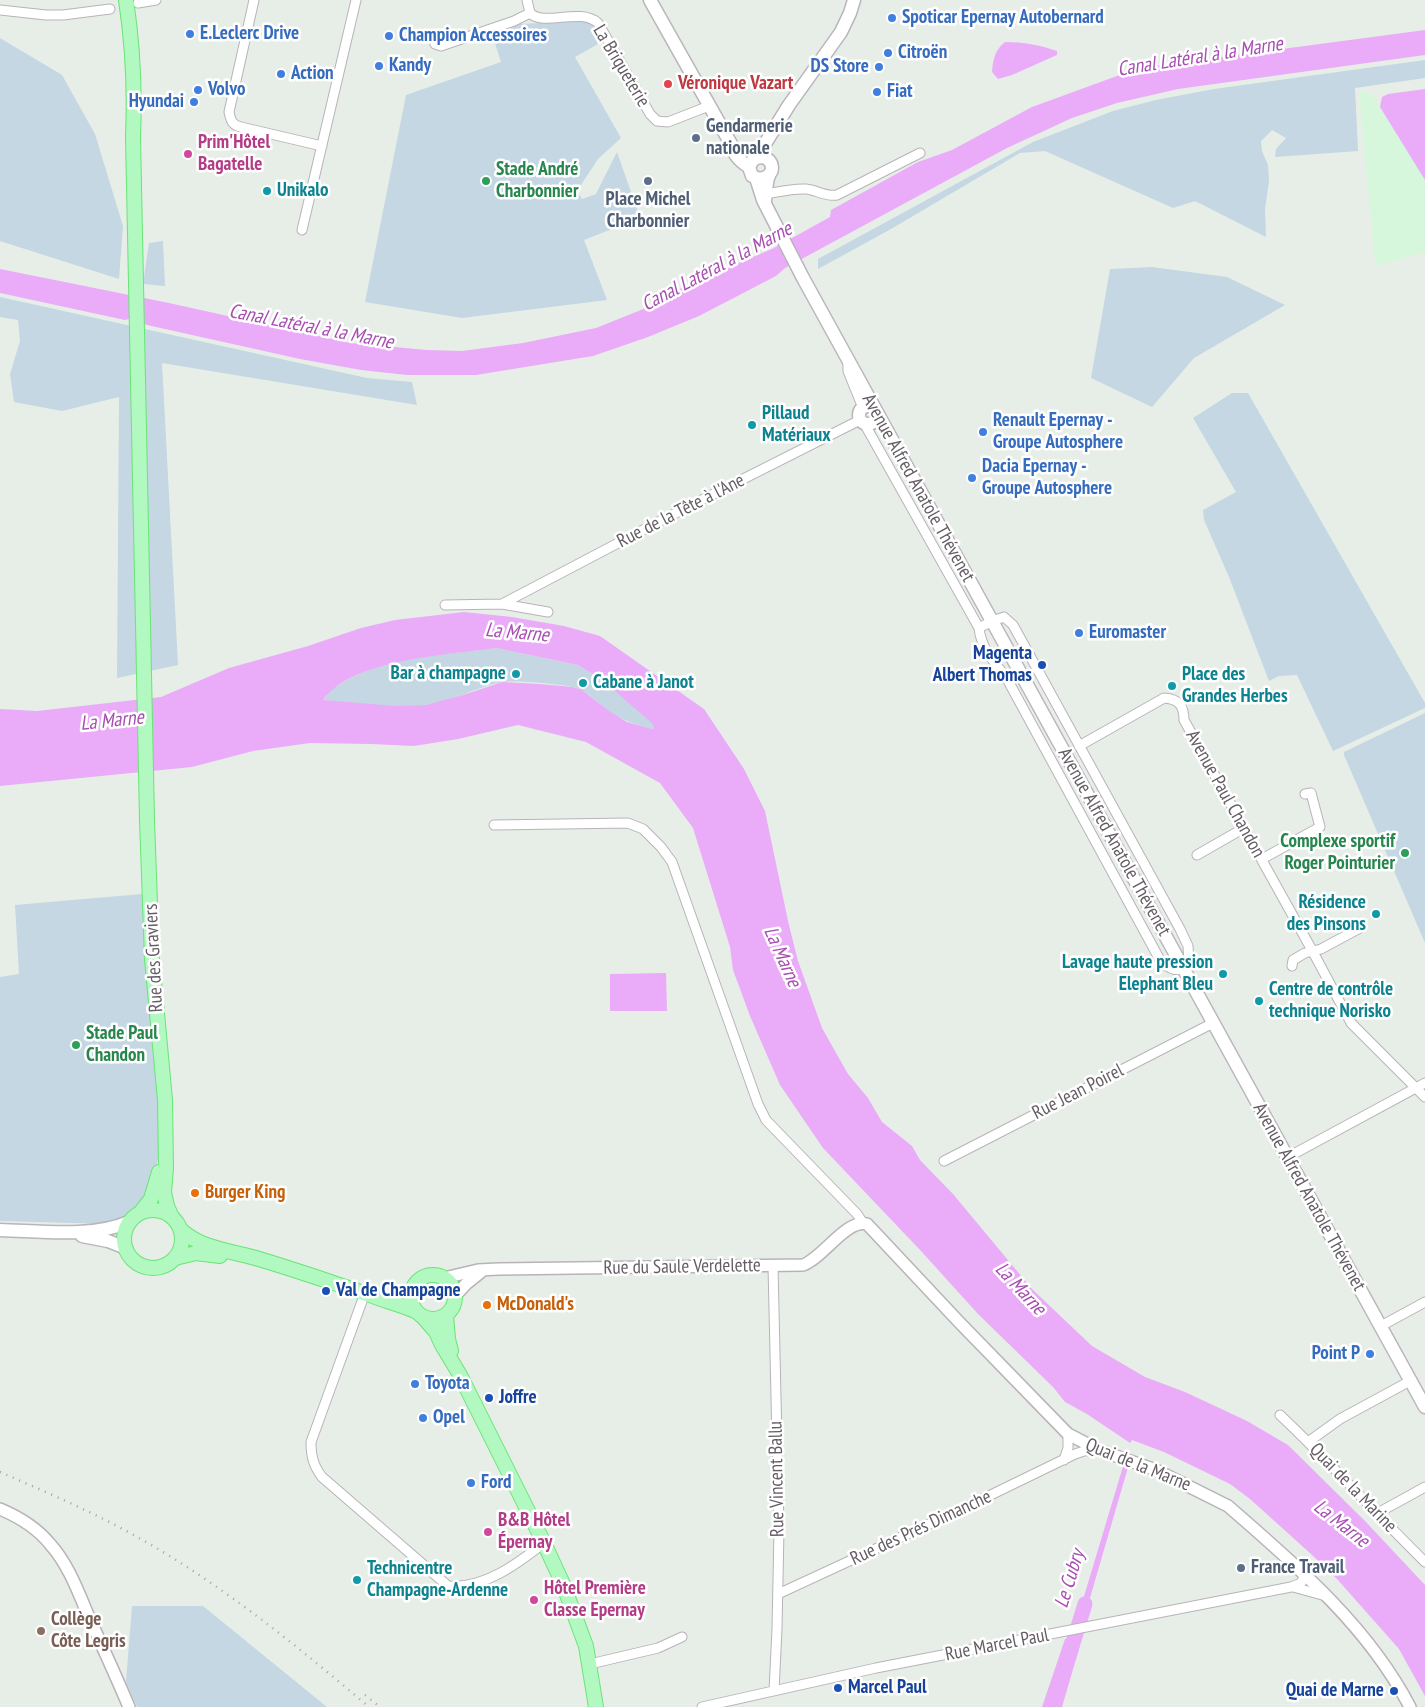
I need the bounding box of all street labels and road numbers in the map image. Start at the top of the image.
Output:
street label: La Briqueterie [588,21,654,111]
street label: Avenue Alfred Anatole Thévenet [857,390,979,586]
street label: Rue de la Tête à l'Ane [613,469,749,553]
street label: Avenue Paul Chandon [1181,726,1269,862]
street label: Avenue Alfred Anatole Thévenet [1053,744,1175,940]
street label: Rue des Graviers [140,903,168,1013]
street label: Rue Jean Poirel [1029,1059,1127,1125]
street label: Avenue Alfred Anatole Thévenet [1248,1099,1370,1295]
street label: Rue du Saule Verdelette [603,1254,761,1280]
street label: Rue Vincent Ballu [765,1421,789,1537]
street label: Quai de la Marne [1082,1434,1194,1496]
street label: Quai de la Marine [1305,1438,1401,1538]
street label: Rue des Prés Dimanche [847,1485,995,1571]
street label: Rue Marcel Paul [943,1624,1051,1666]

